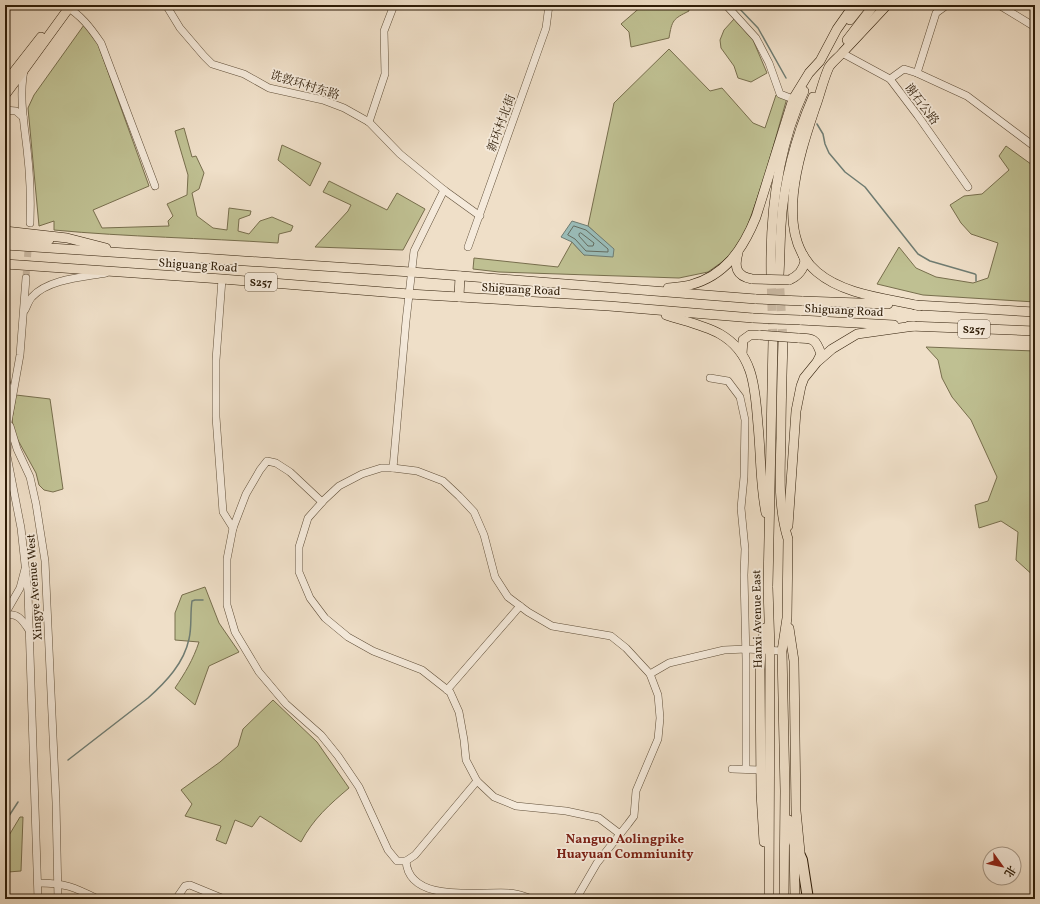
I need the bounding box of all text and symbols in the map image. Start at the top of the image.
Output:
street label: 诜敦环村东路 [268,68,341,104]
street label: 谢石公路 [900,81,942,129]
street label: 新环村北街 [484,91,520,154]
street label: Shiguang Road [158,255,238,277]
road number: S257 [245,273,277,291]
street label: Shiguang Road [481,280,561,300]
street label: Shiguang Road [804,301,884,321]
road number: S257 [958,320,990,338]
street label: Xingye Avenue West [23,533,47,641]
street label: Hanxi Avenue East [749,570,767,668]
district label: Nanguo Aolingpike Huayuan Commiunity [557,831,694,864]
north arrow [982,846,1022,886]
text: 北 [1000,862,1018,879]

